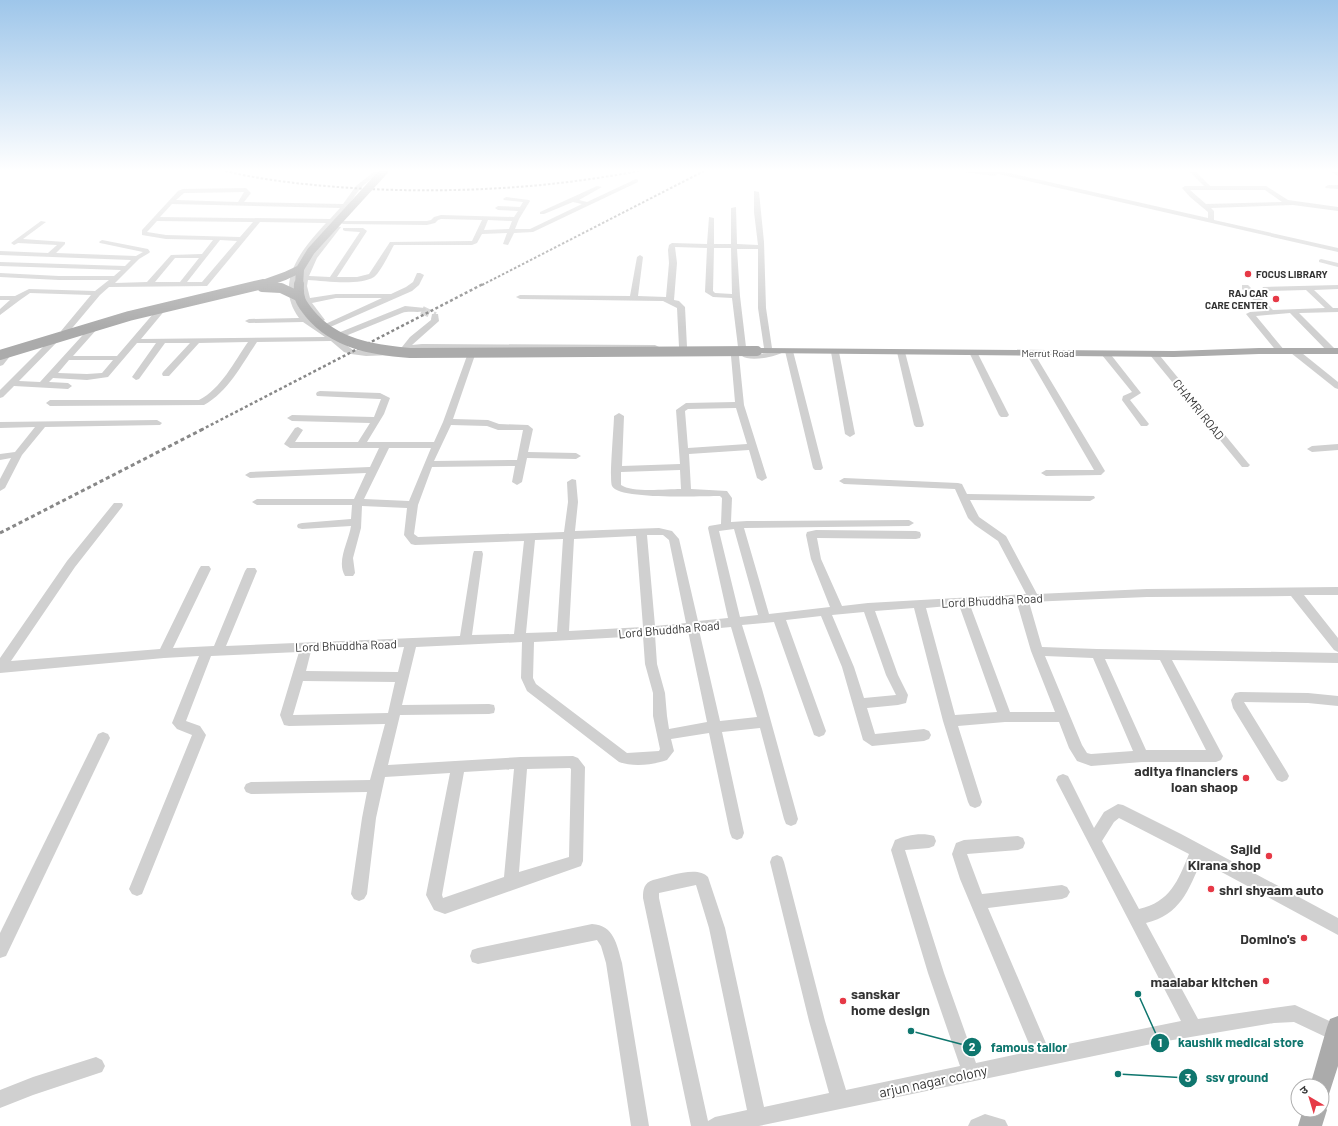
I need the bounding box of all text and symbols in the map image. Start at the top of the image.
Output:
place label: FOCUS LIBRARY [1256,268,1328,280]
marker: FOCUS LIBRARY [1243,269,1253,279]
place label: RAJ CAR CARE CENTER [1205,287,1268,311]
marker: RAJ CAR CARE CENTER [1271,294,1281,304]
street label: Merrut Road [1022,347,1074,359]
street label: CHAMRI ROAD [1170,376,1228,442]
street label: Lord Bhuddha Road [941,590,1043,610]
street label: Lord Bhuddha Road [618,618,720,640]
street label: Lord Bhuddha Road [295,636,397,654]
place label: aditya financiers loan shaop [1134,762,1238,795]
marker: aditya financiers loan shaop [1241,773,1251,783]
place label: Sajid Kirana shop [1188,840,1261,873]
marker: Sajid Kirana shop [1264,851,1274,861]
place label: shri shyaam auto [1219,881,1324,898]
marker: shri shyaam auto [1206,884,1216,894]
place label: Domino's [1240,930,1296,947]
marker: Domino's [1299,933,1309,943]
place label: maalabar kitchen [1151,973,1258,990]
marker: maalabar kitchen [1261,976,1271,986]
place label: sanskar home design [851,985,930,1018]
marker: sanskar home design [838,996,848,1006]
callout: kaushik medical store [1150,1030,1311,1055]
text: kaushik medical store [1178,1034,1304,1050]
callout: famous tailor [962,1035,1075,1060]
text: 1 [1158,1035,1162,1049]
text: 2 [969,1039,976,1053]
text: famous tailor [991,1039,1067,1055]
street label: arjun nagar colony [877,1061,989,1101]
callout: ssv ground [1178,1065,1276,1090]
text: ssv ground [1206,1069,1268,1085]
text: 3 [1185,1070,1191,1084]
north arrow [1290,1078,1330,1118]
text: उ [1297,1082,1311,1097]

